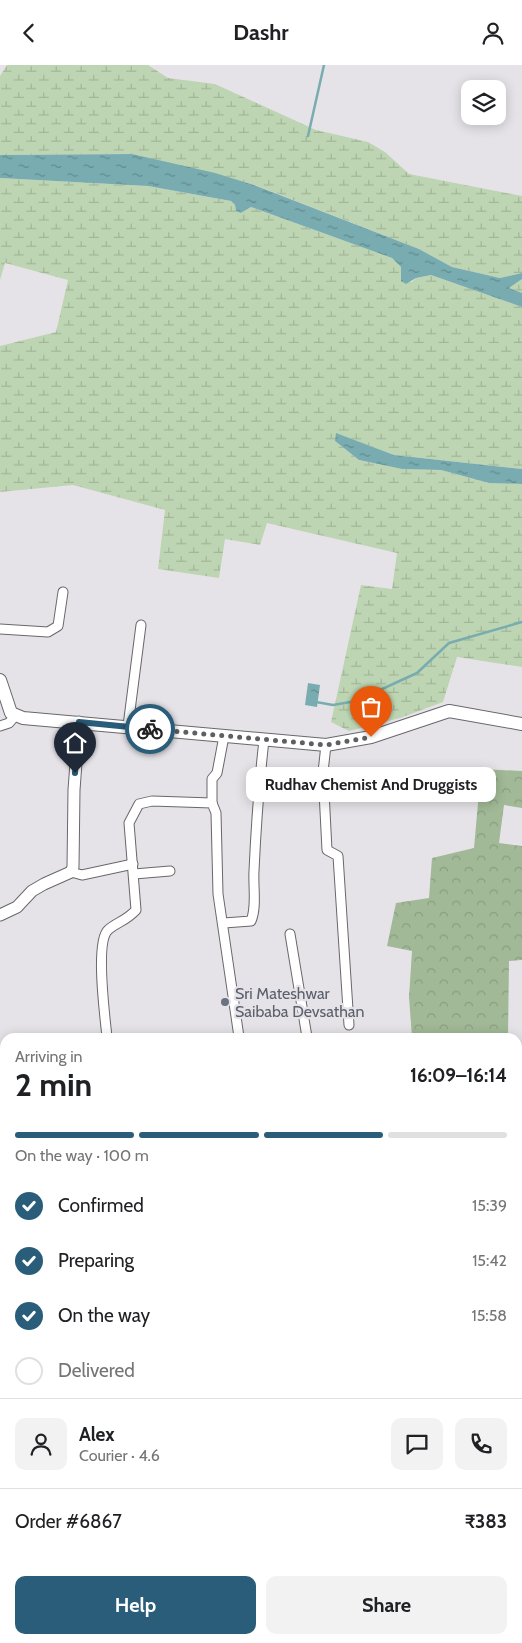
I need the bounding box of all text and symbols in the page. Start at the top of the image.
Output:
icon: back [15,19,43,47]
text: Dashr [233,19,289,46]
icon: person [479,19,507,47]
map controls [461,80,506,125]
button: layers [461,80,506,125]
pin [350,686,392,737]
icon: bag [357,693,385,721]
courier [125,704,175,754]
icon: bike [136,715,164,743]
pin [54,722,96,773]
icon: home [61,729,89,757]
callout: Rudhav Chemist And Druggists [246,767,496,802]
text: Rudhav Chemist And Druggists [265,775,477,794]
place label: Sri Mateshwar Saibaba Devsathan [235,984,364,1021]
marker: Sri Mateshwar Saibaba Devsathan [219,996,231,1008]
text: Arriving in [15,1047,82,1066]
text: 16:09–16:14 [410,1064,507,1087]
text: 2 min [15,1065,92,1104]
text: On the way · 100 m [15,1146,149,1165]
icon: check [15,1192,43,1220]
text: Confirmed [58,1194,144,1217]
text: 15:39 [472,1196,507,1215]
icon: check [15,1247,43,1275]
text: Preparing [58,1249,134,1272]
text: 15:42 [472,1251,507,1270]
icon: check [15,1302,43,1330]
text: On the way [58,1304,150,1327]
text: 15:58 [471,1306,507,1325]
text: Delivered [58,1359,135,1382]
button: person [15,1418,67,1470]
button: chat [391,1418,443,1470]
button: phone [455,1418,507,1470]
text: Alex [79,1423,115,1446]
text: Courier · 4.6 [79,1446,160,1465]
text: Order #6867 [15,1510,122,1533]
text: ₹383 [465,1510,507,1533]
button: Help [15,1576,256,1634]
button: Share [266,1576,507,1634]

